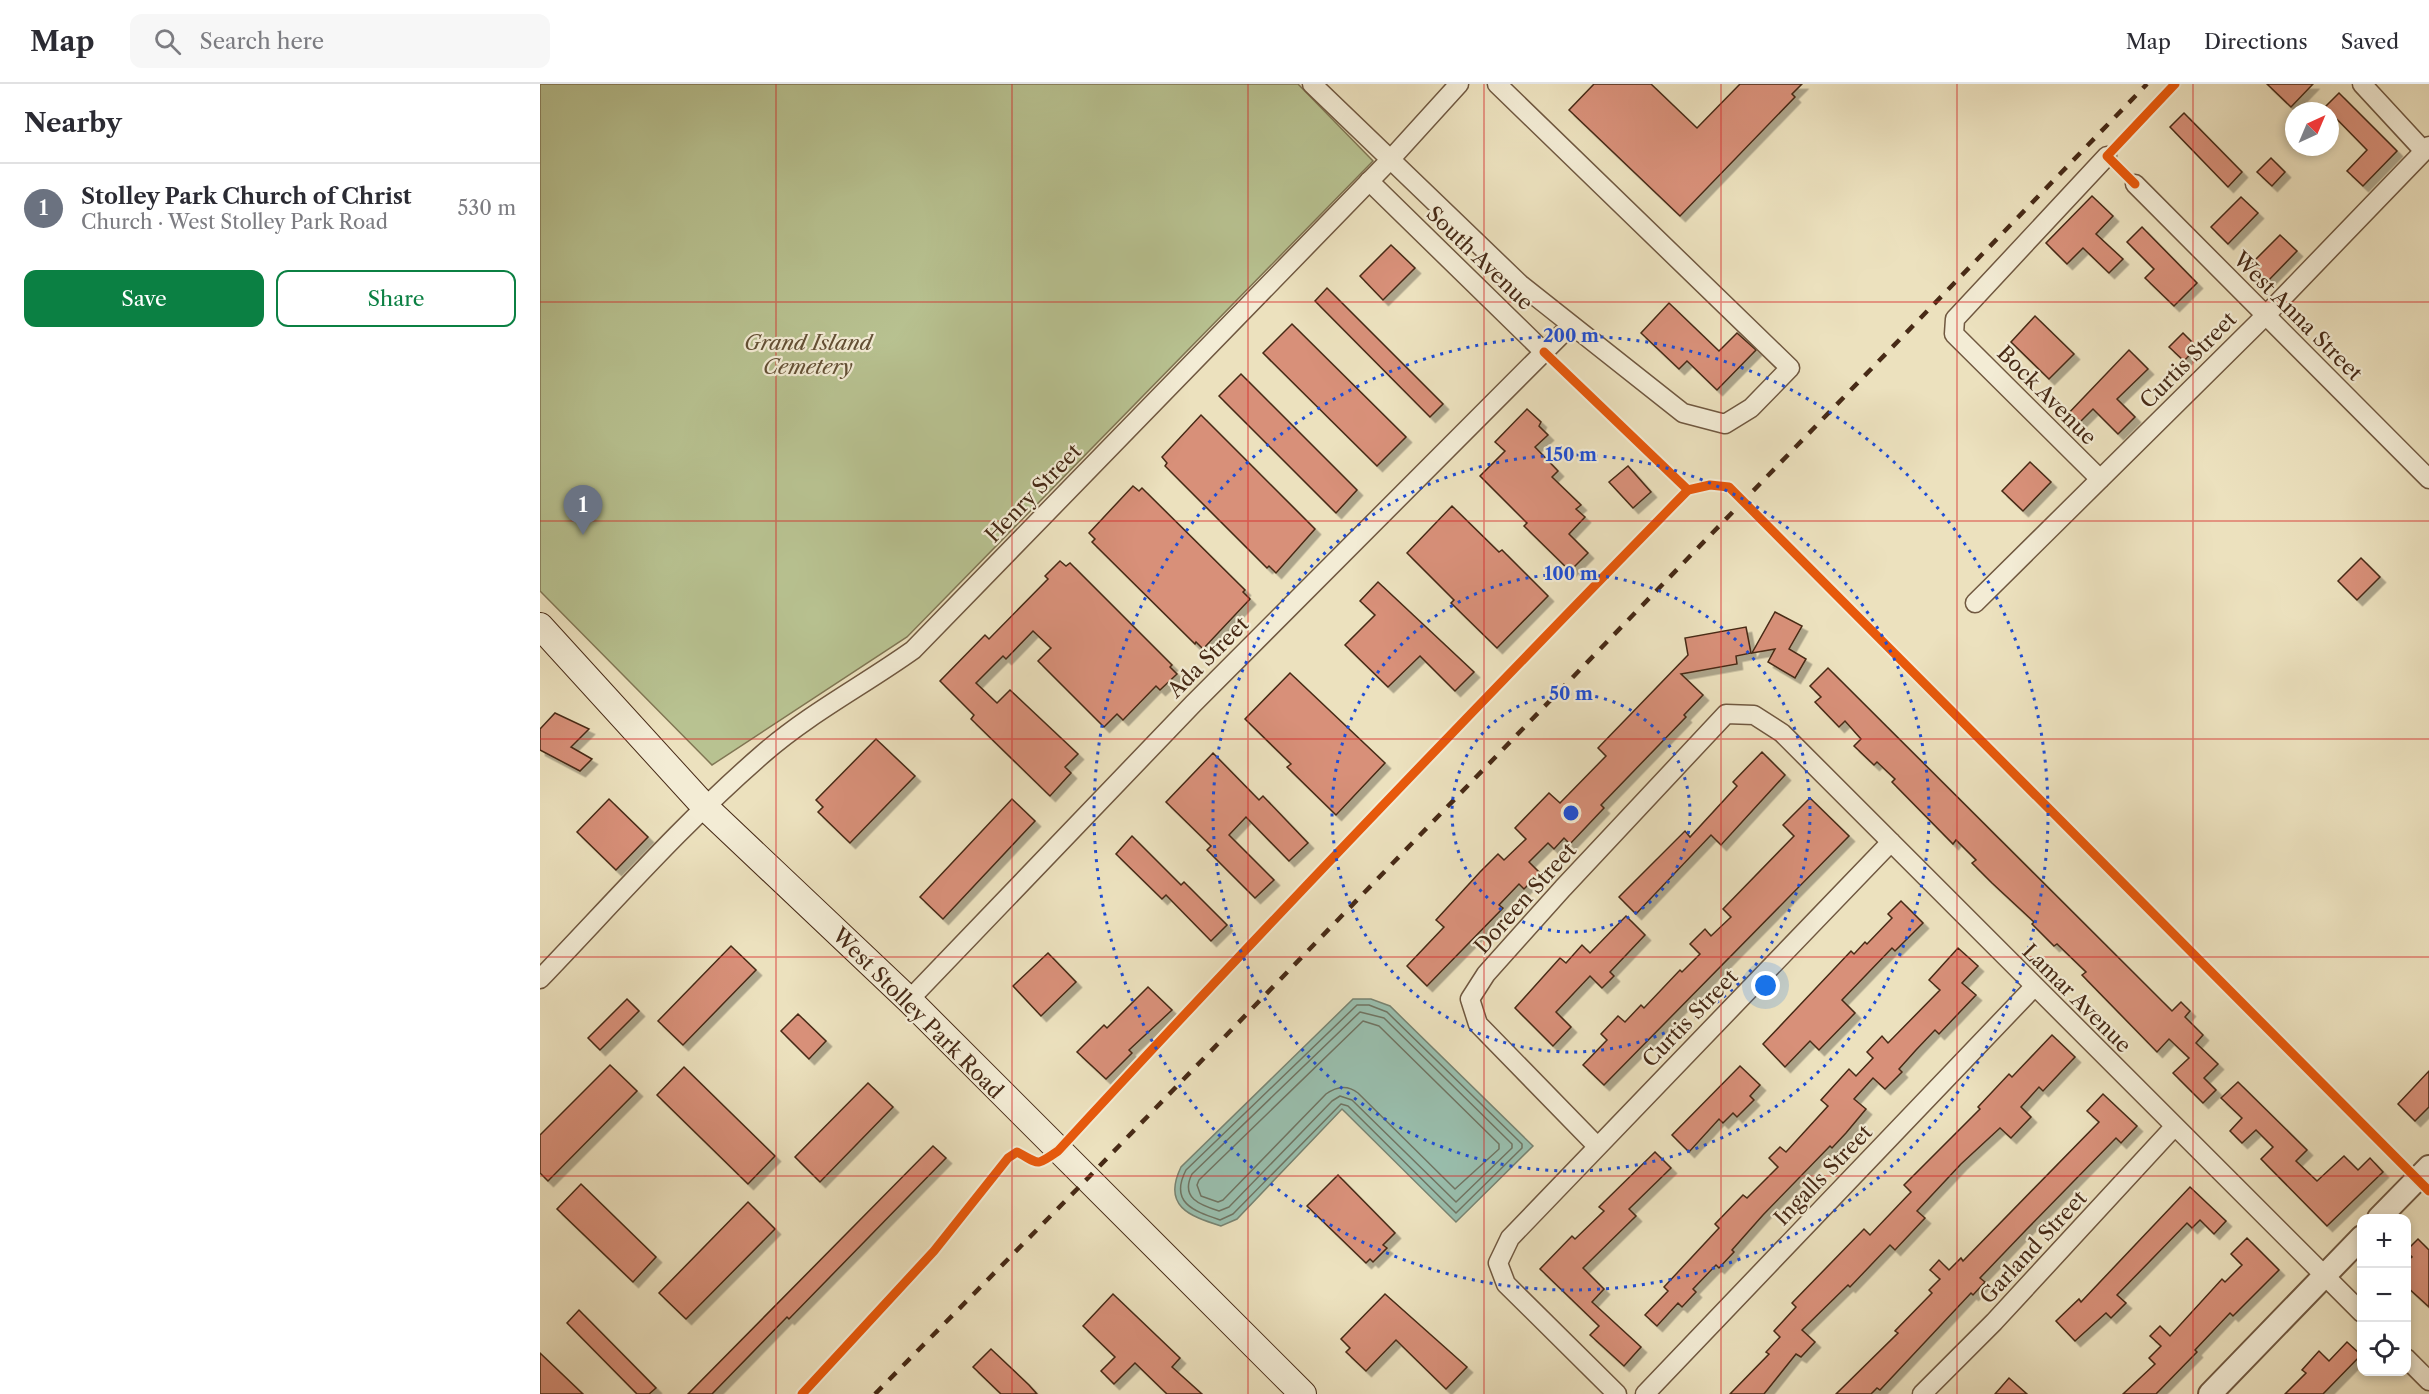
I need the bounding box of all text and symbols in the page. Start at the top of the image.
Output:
search box [130,14,550,68]
text: Map [30,24,94,58]
icon: search [151,25,184,58]
text: Search here [199,28,324,55]
text: Map [2126,29,2171,54]
text: Directions [2204,29,2308,54]
text: Saved [2341,29,2399,54]
north arrow [2285,102,2339,156]
text: Nearby [24,107,122,139]
text: Stolley Park Church of Christ [81,183,412,210]
text: 1 [39,196,48,220]
text: 530 m [458,196,516,220]
street label: South Avenue [1422,201,1538,315]
text: Church · West Stolley Park Road [81,210,388,234]
street label: West Anna Street [2228,246,2368,386]
button: Save [24,270,264,327]
button: Share [276,270,516,327]
street label: Curtis Street [2135,306,2242,413]
text: 200 m [1543,325,1599,347]
park label: Grand Island Cemetery [744,330,874,379]
street label: Bock Avenue [1992,340,2102,450]
street label: Henry Street [980,438,1087,548]
text: 150 m [1545,444,1597,466]
pin: 1 [564,486,603,535]
text: 100 m [1544,563,1598,585]
street label: Ada Street [1162,611,1254,703]
text: 50 m [1549,683,1593,705]
centre of rings [1561,803,1581,823]
street label: Doreen Street [1469,837,1582,958]
street label: West Stolley Park Road [827,922,1009,1104]
street label: Lamar Avenue [2017,938,2137,1058]
street label: Curtis Street [1637,964,1743,1072]
your location [1751,971,1780,1000]
street label: Ingalls Street [1769,1119,1877,1230]
street label: Garland Street [1974,1185,2092,1309]
map controls [2357,1214,2411,1376]
button: + [2357,1214,2411,1268]
button: − [2357,1268,2411,1322]
button: locate [2357,1322,2411,1376]

